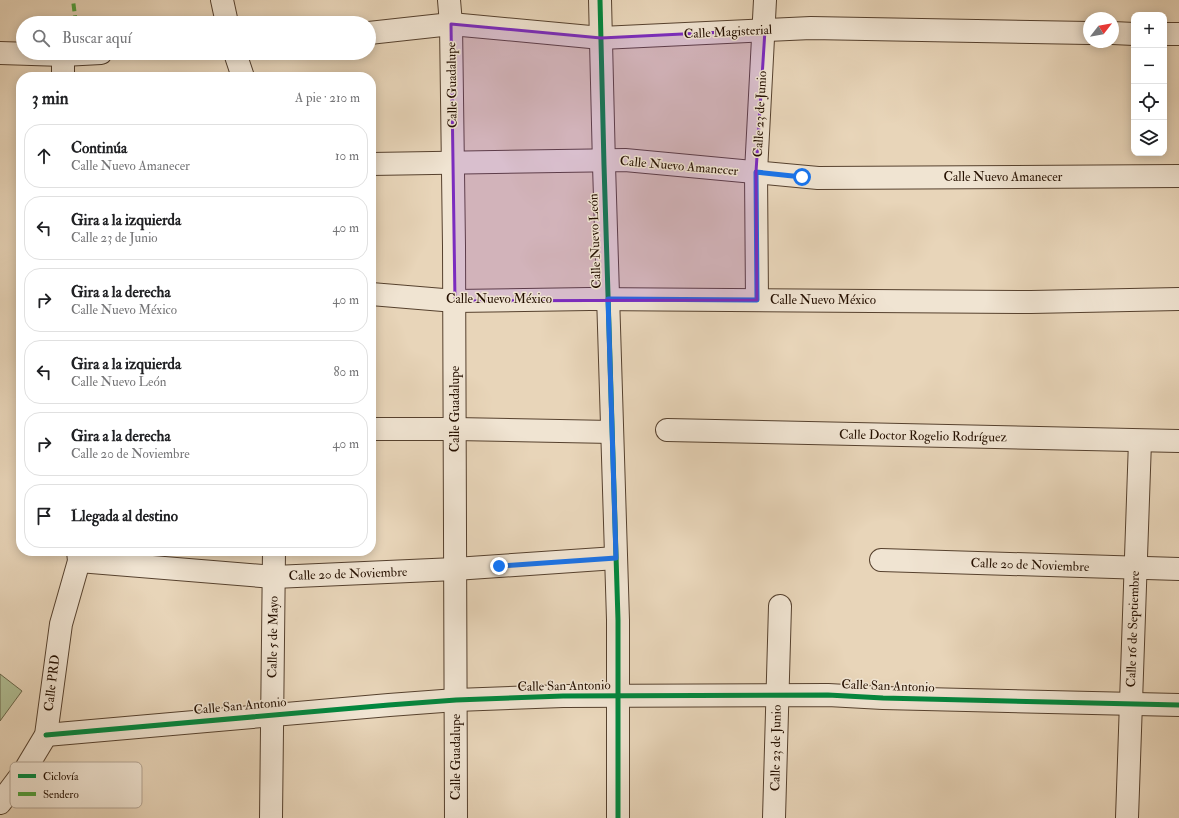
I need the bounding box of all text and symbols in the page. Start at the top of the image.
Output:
north arrow [1083,12,1119,48]
map controls [1131,12,1167,156]
button: + [1131,12,1167,48]
search box [16,16,376,60]
street label: Calle Magisterial [683,22,773,42]
icon: search [30,27,52,49]
text: Buscar aquí [62,29,131,48]
street label: Calle Guadalupe [443,41,462,128]
button: − [1131,48,1167,84]
street label: Calle 23 de Junio [750,70,770,158]
button: locate [1131,84,1167,120]
text: 3 min [32,88,69,109]
text: A pie · 210 m [295,90,360,106]
button: layers [1131,120,1167,156]
text: Continúa [71,139,127,158]
icon: ahead [33,145,55,167]
text: 10 m [335,148,359,164]
street label: Calle Nuevo Amanecer [619,153,739,179]
text: Calle Nuevo Amanecer [71,158,190,174]
route start [793,168,811,186]
street label: Calle Nuevo Amanecer [944,169,1063,185]
street label: Calle Nuevo León [585,193,605,289]
text: Gira a la izquierda [71,211,181,230]
icon: left [33,217,55,239]
text: 40 m [333,220,359,236]
text: Calle 23 de Junio [71,230,158,246]
text: Gira a la derecha [71,283,171,302]
icon: right [33,289,55,311]
street label: Calle Nuevo México [446,291,552,307]
text: 40 m [333,292,359,308]
street label: Calle Nuevo México [770,292,876,308]
text: Calle Nuevo México [71,302,177,318]
text: Gira a la izquierda [71,355,181,374]
icon: left [33,361,55,383]
text: 80 m [333,364,359,380]
street label: Calle Guadalupe [447,365,464,452]
text: Calle Nuevo León [71,374,166,390]
text: Gira a la derecha [71,427,171,446]
street label: Calle Doctor Rogelio Rodríguez [839,427,1008,445]
icon: right [33,433,55,455]
text: 40 m [333,436,359,452]
text: Calle 20 de Noviembre [71,446,190,462]
icon: arrive [33,505,55,527]
text: Llegada al destino [71,507,178,526]
street label: Calle 20 de Noviembre [970,555,1090,575]
route end [490,557,508,575]
street label: Calle 20 de Noviembre [288,564,408,584]
street label: Calle 16 de Septiembre [1123,570,1144,688]
street label: Calle 5 de Mayo [264,596,283,678]
street label: Calle PRD [41,654,63,712]
street label: Calle San Antonio [841,676,935,696]
street label: Calle San Antonio [517,677,611,695]
street label: Calle San Antonio [193,694,287,718]
street label: Calle 23 de Junio [767,705,785,791]
street label: Calle Guadalupe [448,713,465,800]
legend [10,762,142,808]
text: Ciclovía [43,770,79,783]
text: Sendero [43,788,79,801]

